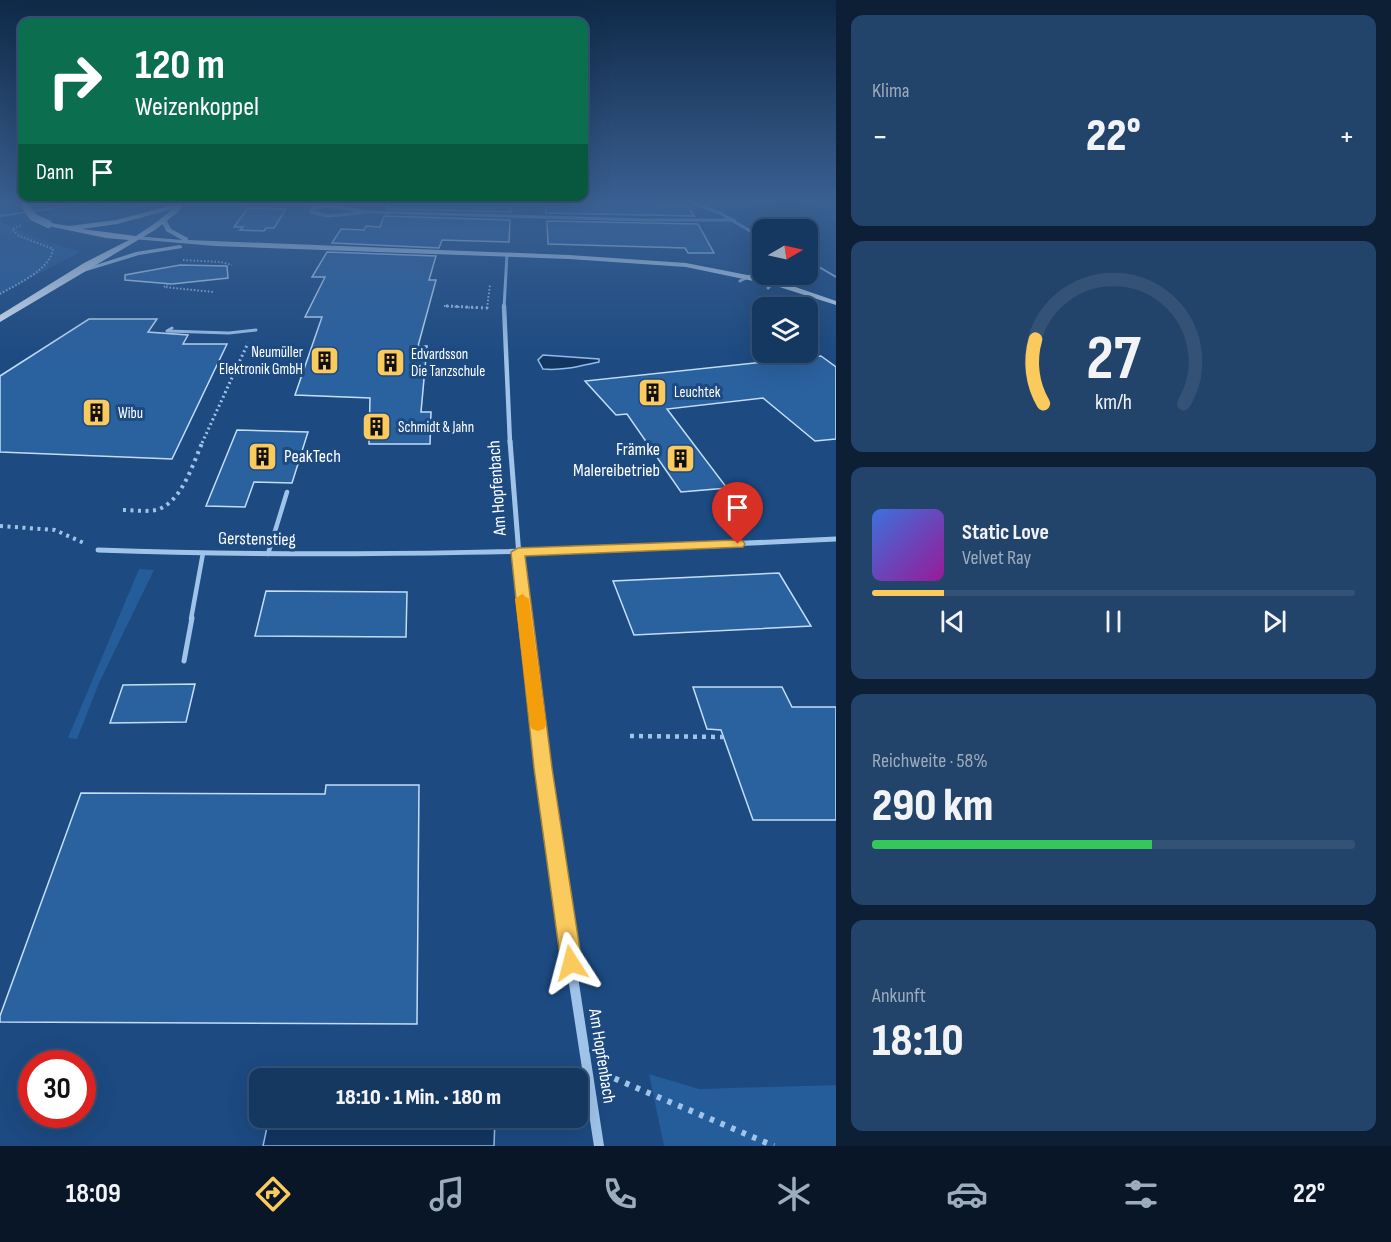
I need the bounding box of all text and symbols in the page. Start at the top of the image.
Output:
text: 120 m [135,40,225,91]
icon: right [36,42,114,120]
text: Klima [872,79,910,103]
text: Weizenkoppel [135,91,259,123]
text: 22° [1086,109,1141,164]
text: − [872,117,888,157]
text: + [1339,117,1355,157]
icon: arrive [86,156,119,189]
text: Dann [36,159,74,186]
north arrow [752,219,818,285]
map controls [752,219,818,363]
button: layers [752,297,818,363]
text: 27 [1086,322,1142,397]
place label: Neumüller Elektronik GmbH [219,343,304,379]
building icon: Neumüller Elektronik GmbH [308,345,340,377]
place label: Edvardsson Die Tanzschule [411,345,485,381]
building icon: Edvardsson Die Tanzschule [374,347,406,379]
building icon: Leuchtek [637,376,669,408]
place label: Leuchtek [674,383,721,402]
text: km/h [1095,390,1132,415]
building icon: Wibu [81,397,113,429]
place label: Wibu [118,404,143,423]
building icon: Schmidt & Jahn [361,411,393,443]
place label: Schmidt & Jahn [398,418,474,437]
place label: Främke Malereibetrieb [573,439,660,481]
building icon: PeakTech [247,440,279,472]
street label: Am Hopfenbach [483,440,511,537]
building icon: Främke Malereibetrieb [665,443,697,475]
place label: PeakTech [284,446,341,467]
pin [712,482,763,544]
icon: arrive [721,491,754,524]
text: Static Love [962,519,1049,546]
street label: Gerstenstieg [218,528,296,550]
text: Velvet Ray [962,546,1031,570]
icon: previous [936,605,969,638]
icon: pause [1097,605,1130,638]
icon: next [1258,605,1291,638]
text: Reichweite · 58% [872,749,988,773]
text: 290 km [872,779,993,834]
position arrow [539,931,603,995]
text: Ankunft [872,984,926,1008]
street label: Am Hopfenbach [584,1006,620,1105]
text: 18:10 [872,1014,964,1069]
speed limit sign: 30 [18,1050,96,1128]
text: 18:10 · 1 Min. · 180 m [336,1084,501,1111]
icon: directions [252,1173,294,1215]
icon: music [426,1173,468,1215]
icon: phone [599,1173,641,1215]
icon: climate [773,1173,815,1215]
icon: car [946,1173,988,1215]
icon: filters [1120,1173,1162,1215]
text: 18:09 [66,1178,121,1210]
text: 22° [1293,1178,1325,1210]

